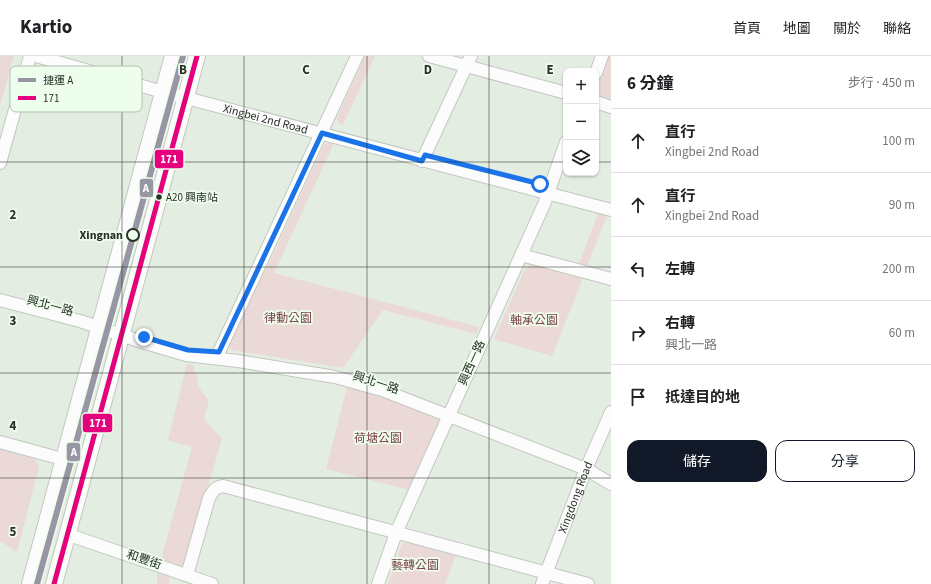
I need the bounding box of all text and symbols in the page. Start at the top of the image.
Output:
text: Kartio [20,14,72,41]
text: 首頁 [733,19,761,39]
text: 地圖 [783,19,811,39]
text: 關於 [833,19,861,39]
text: 聯絡 [883,19,911,39]
text: B [179,61,187,79]
text: C [302,61,310,79]
text: D [424,61,432,79]
text: E [546,61,554,79]
legend [10,66,142,112]
map controls [563,68,599,176]
button: + [563,68,599,104]
text: 6 分鐘 [627,72,673,96]
text: 捷運 A [43,73,73,88]
text: 步行 · 450 m [848,74,915,92]
text: 171 [43,91,59,106]
street label: Xingbei 2nd Road [221,100,310,138]
button: − [563,104,599,140]
text: 直行 [665,122,695,143]
icon: ahead [627,130,649,152]
text: 100 m [882,132,915,150]
button: layers [563,140,599,176]
text: Xingbei 2nd Road [665,143,759,161]
line badge: 171 [154,149,184,169]
text: 171 [160,152,178,167]
route start [531,175,549,193]
line badge: A [139,178,154,198]
text: A [142,181,150,196]
text: 直行 [665,186,695,207]
place label: A20 興南站 [166,190,218,205]
marker: A20 興南站 [154,192,164,202]
icon: ahead [627,194,649,216]
text: 90 m [889,196,915,214]
text: 2 [10,206,17,224]
text: Xingbei 2nd Road [665,207,759,225]
place label: Xingnan [80,227,123,244]
marker: Xingnan [126,228,140,242]
icon: left [627,258,649,280]
text: 左轉 [665,259,695,280]
text: 200 m [882,260,915,278]
street label: 興北一路 [25,292,75,320]
park label: 律動公園 [264,310,312,327]
text: 3 [10,312,17,330]
park label: 軸承公園 [510,312,558,329]
text: 右轉 [665,313,695,334]
icon: right [627,322,649,344]
text: 60 m [889,324,915,342]
route end [135,328,153,346]
text: 興北一路 [665,336,717,354]
street label: 興西一路 [454,338,490,388]
street label: 興北一路 [351,367,401,399]
icon: arrive [627,386,649,408]
text: 抵達目的地 [665,387,740,408]
line badge: 171 [82,413,113,433]
text: 171 [89,416,107,431]
text: 4 [10,417,17,435]
park label: 荷塘公園 [354,430,402,447]
button: 儲存 [627,440,767,482]
button: 分享 [775,440,915,482]
line badge: A [66,442,81,462]
text: A [70,445,78,460]
street label: Xingdong Road [554,459,597,535]
text: 5 [10,523,17,541]
street label: 和豐街 [124,546,164,574]
park label: 藝轉公園 [391,557,439,574]

